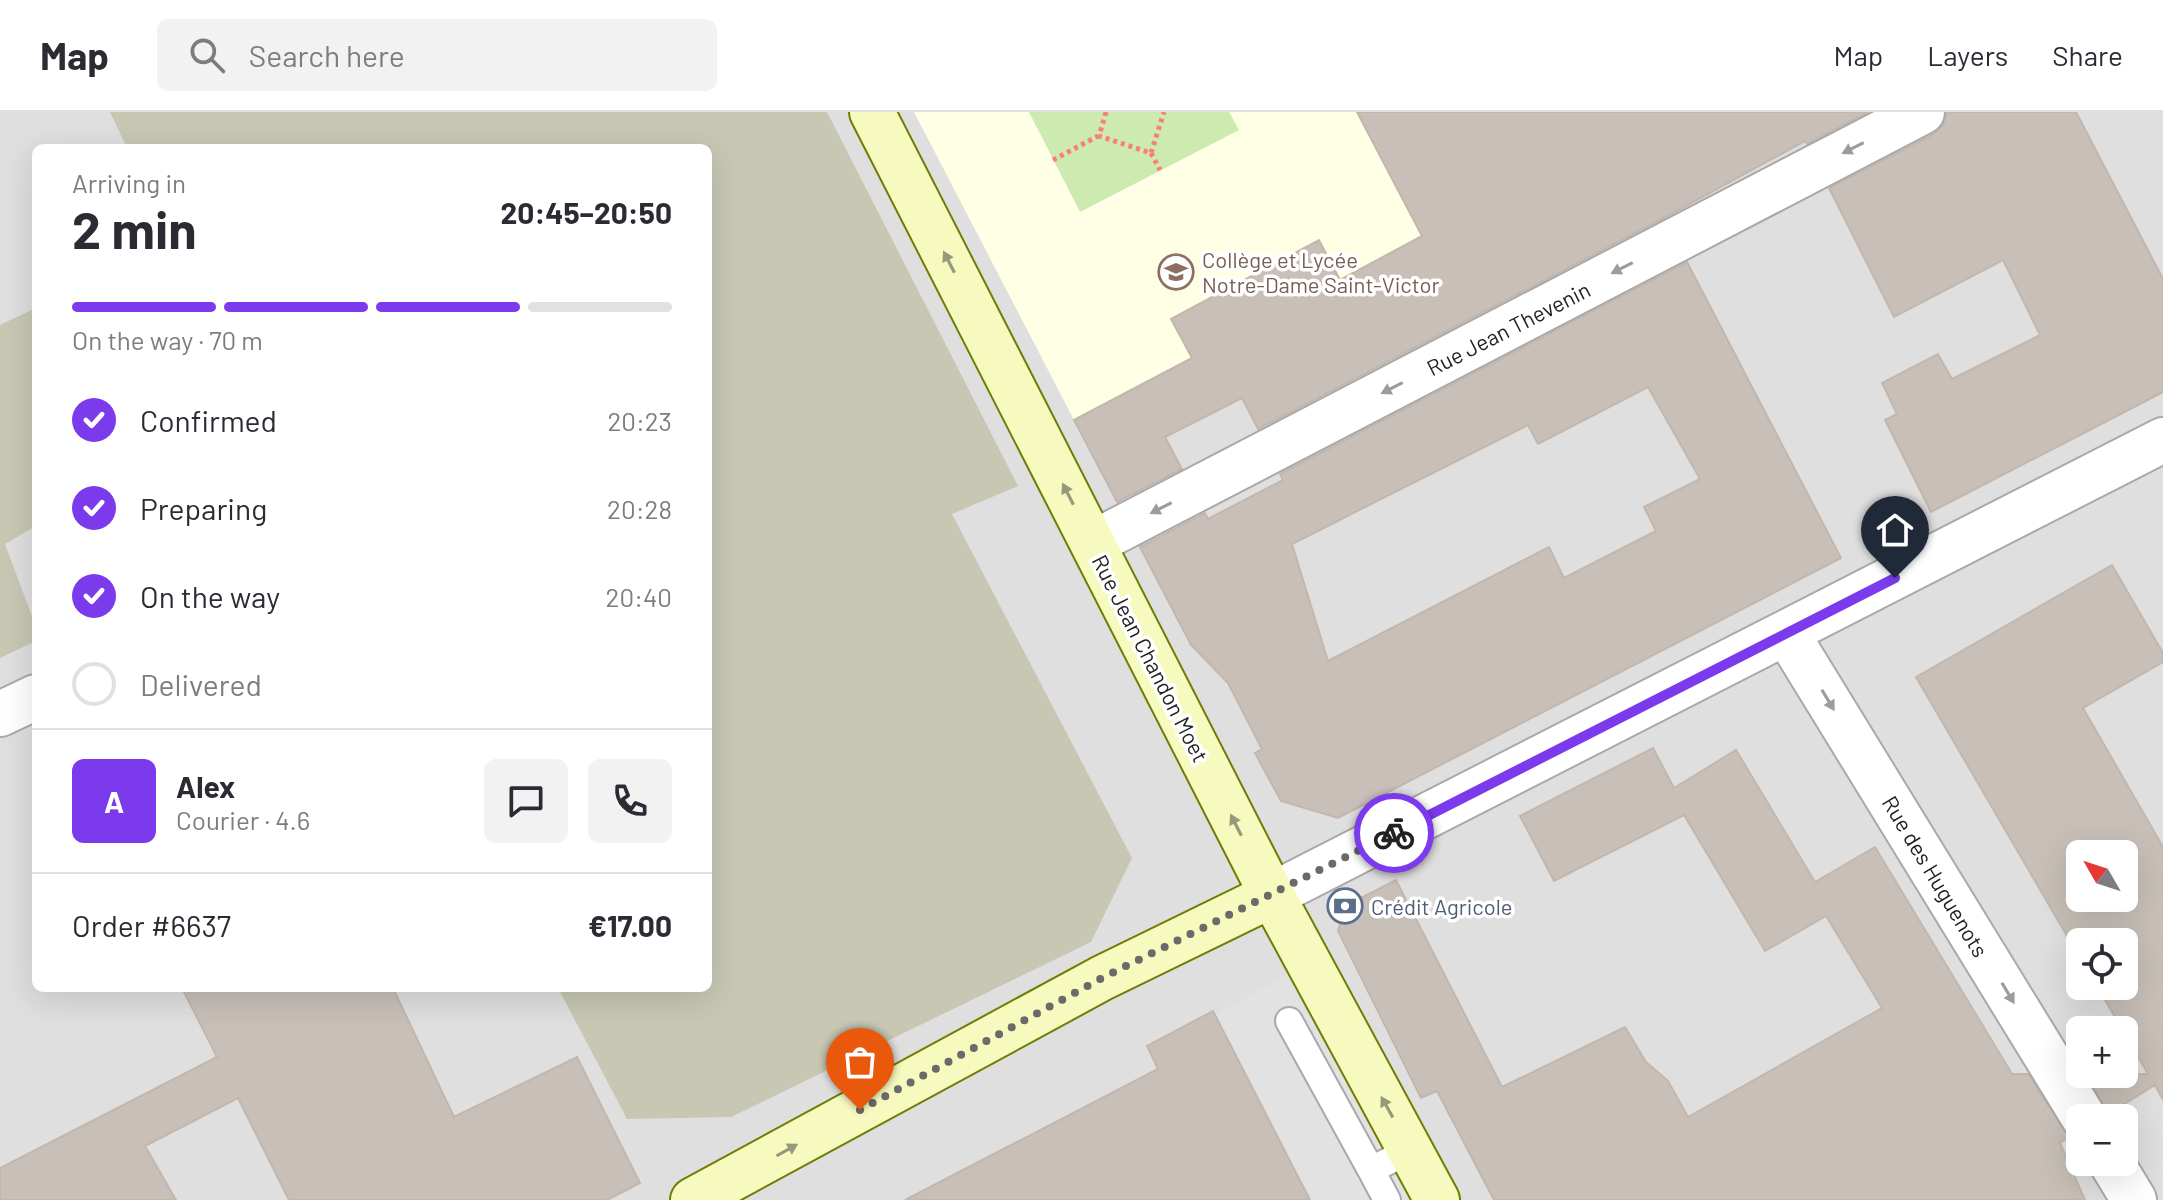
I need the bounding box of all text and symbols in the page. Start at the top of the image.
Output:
search box [157,19,717,91]
text: Map [40,32,109,78]
icon: search [185,33,229,77]
text: Search here [249,37,405,73]
text: Map [1833,38,1883,72]
text: Layers [1927,38,2008,72]
text: Share [2052,38,2123,72]
one-way arrow [1841,141,1864,155]
text: Arriving in [72,167,186,198]
text: 20:45–20:50 [500,194,672,230]
text: 2 min [72,197,197,259]
place label: Collège et Lycée Notre-Dame Saint-Victor [1202,246,1439,297]
one-way arrow [943,251,956,274]
school or university icon: Collège et Lycée Notre-Dame Saint-Victor [1157,253,1195,291]
one-way arrow [1611,261,1634,274]
street label: Rue Jean Thevenin [1422,276,1594,380]
text: On the way · 70 m [72,324,263,355]
one-way arrow [1380,381,1403,394]
icon: check [72,398,116,442]
text: Confirmed [140,402,277,438]
text: 20:23 [607,405,672,436]
one-way arrow [1061,482,1074,505]
icon: check [72,486,116,530]
text: Preparing [140,490,267,526]
text: 20:28 [607,493,672,524]
pin [1861,496,1929,578]
one-way arrow [1150,500,1172,514]
icon: home [1873,508,1917,552]
street label: Rue Jean Chandon Moet [1087,550,1215,766]
icon: check [72,574,116,618]
text: On the way [140,578,280,614]
text: 20:40 [606,581,672,612]
text: Delivered [140,666,262,702]
one-way arrow [1821,689,1835,711]
button: chat [484,759,568,843]
button: phone [588,759,672,843]
text: Alex [176,768,235,804]
text: A [104,783,124,819]
street label: Rue des Huguenots [1878,791,1994,961]
courier [1354,793,1434,873]
text: Courier · 4.6 [176,804,310,835]
icon: bike [1372,811,1416,855]
one-way arrow [1230,814,1243,837]
north arrow [2066,840,2138,912]
map controls [2066,840,2138,1176]
bank icon: Crédit Agricole [1326,887,1364,925]
place label: Crédit Agricole [1371,893,1512,919]
text: Order #6637 [72,907,231,943]
text: €17.00 [588,907,672,943]
button: locate [2066,928,2138,1000]
one-way arrow [2000,982,2015,1005]
button: + [2066,1016,2138,1088]
pin [826,1028,894,1110]
icon: bag [838,1040,882,1084]
one-way arrow [1380,1096,1394,1118]
button: − [2066,1104,2138,1176]
one-way arrow [775,1143,798,1157]

